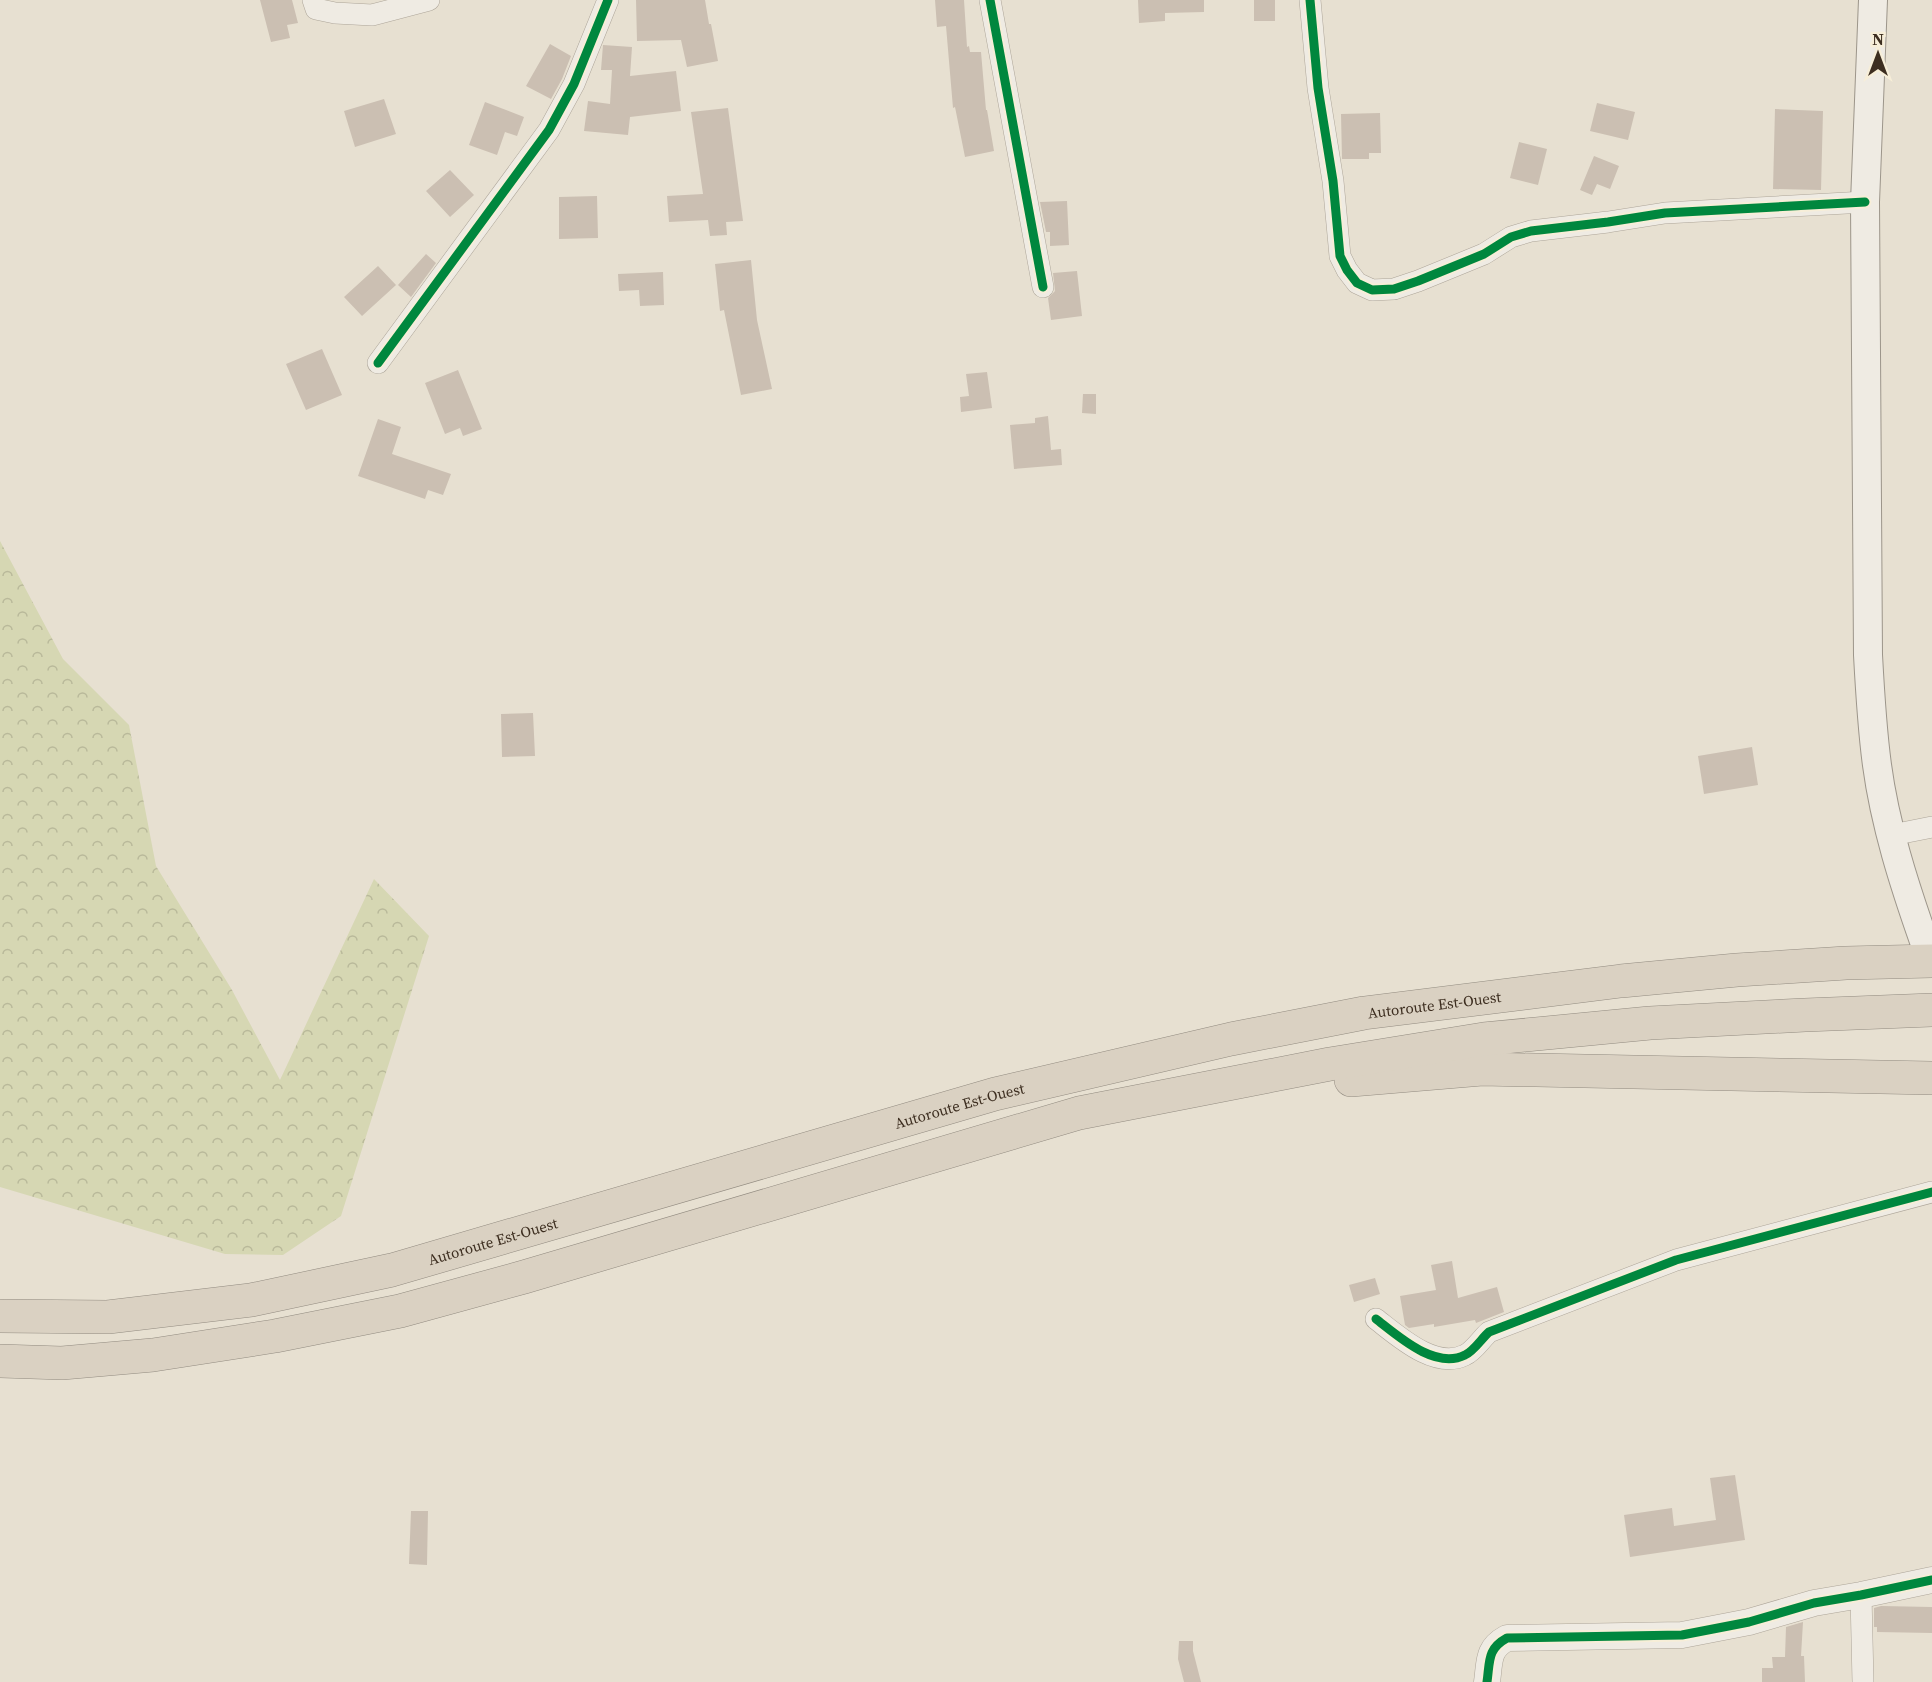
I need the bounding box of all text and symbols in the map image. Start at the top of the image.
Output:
north arrow [1848,24,1908,84]
text: N [1872,28,1884,50]
street label: Autoroute Est-Ouest [1366,986,1502,1023]
street label: Autoroute Est-Ouest [892,1077,1026,1133]
street label: Autoroute Est-Ouest [425,1212,560,1270]

